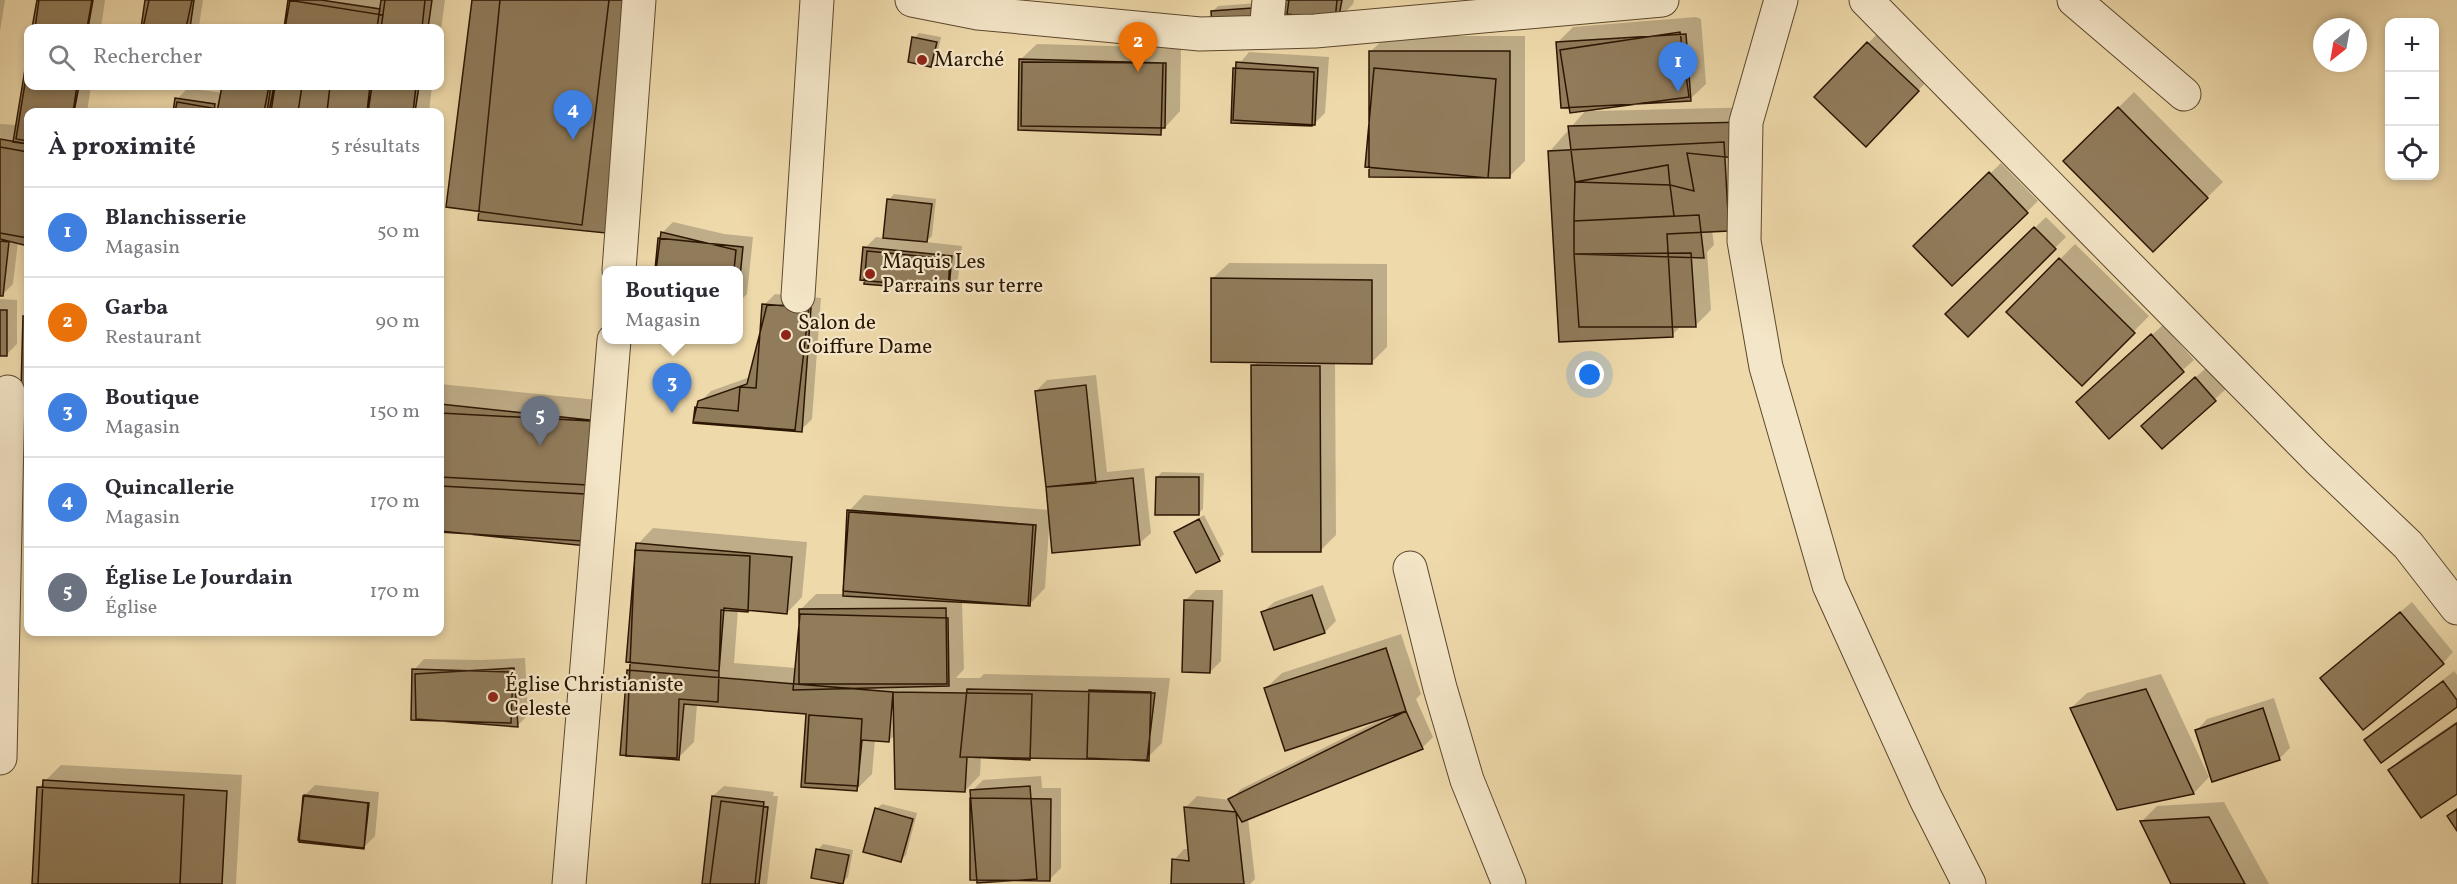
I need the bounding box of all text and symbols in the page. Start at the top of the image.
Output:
north arrow [2313,18,2367,72]
map controls [2385,18,2439,180]
button: + [2385,18,2439,72]
pin: 2 [1118,22,1158,72]
search box [24,24,444,90]
icon: search [45,41,78,74]
text: Rechercher [93,42,202,73]
pin: 1 [1658,42,1698,92]
place label: Marché [934,46,1004,75]
marker: Marché [915,53,929,67]
button: − [2385,72,2439,126]
pin: 4 [554,90,592,140]
button: locate [2385,126,2439,180]
text: À proximité [48,129,196,165]
text: 5 résultats [330,133,420,161]
text: Blanchisserie [105,203,246,234]
text: 1 [63,218,72,246]
text: 50 m [377,218,420,246]
text: Magasin [105,234,180,262]
place label: Maquis Les Parrains sur terre [882,248,1043,301]
popup [602,266,743,344]
marker: Maquis Les Parrains sur terre [863,267,877,281]
text: Boutique [625,276,720,307]
text: Garba [105,293,168,324]
text: Magasin [625,307,701,335]
text: 2 [62,308,73,336]
text: 90 m [376,308,420,336]
place label: Salon de Coiffure Dame [798,309,932,362]
text: Restaurant [105,324,202,352]
marker: Salon de Coiffure Dame [779,328,793,342]
your location [1575,360,1604,389]
pin: 3 [652,364,692,413]
text: Boutique [105,383,199,414]
pin: 5 [520,396,560,446]
text: 3 [62,398,73,426]
text: 150 m [369,398,420,426]
text: Magasin [105,414,180,442]
text: Quincallerie [105,473,234,504]
text: 4 [61,488,74,516]
text: 170 m [370,488,420,516]
text: Magasin [105,504,180,532]
text: Église Le Jourdain [105,563,293,594]
text: 5 [63,578,72,606]
text: 170 m [370,578,420,606]
text: Église [105,594,157,622]
place label: Église Christianiste Celeste [505,671,684,724]
marker: Église Christianiste Celeste [486,690,500,704]

